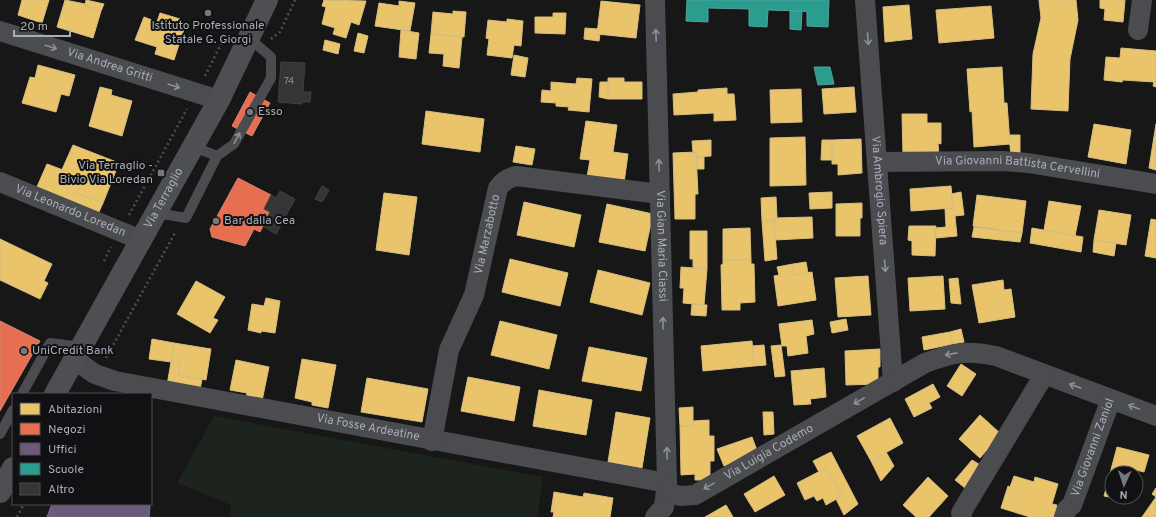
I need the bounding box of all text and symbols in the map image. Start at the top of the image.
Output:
marker: Istituto Professionale Statale G. Giorgi [203,8,213,18]
scale bar [14,12,70,38]
place label: Istituto Professionale Statale G. Giorgi [151,18,265,48]
text: 20 m [20,19,48,35]
one-way arrow [652,29,660,42]
one-way arrow [864,32,872,45]
one-way arrow [44,44,57,51]
street label: Via Andrea Gritti [65,45,155,87]
house number: 74 [284,75,294,88]
one-way arrow [168,83,181,90]
place label: Esso [258,104,283,120]
marker: Esso [245,107,255,117]
one-way arrow [234,132,242,144]
street label: Via Ambrogio Spiera [867,135,891,246]
street label: Via Giovanni Battista Cervellini [935,153,1101,183]
place label: Via Terraglio - Bivio Via Loredan [59,158,153,188]
one-way arrow [655,159,663,172]
street label: Via Terraglio [141,165,188,232]
marker: Via Terraglio - Bivio Via Loredan [156,168,166,178]
street label: Via Leonardo Loredan [12,181,128,241]
street label: Via Gian Maria Ciassi [652,190,670,302]
street label: Via Marzabotto [471,193,504,276]
place label: Bar dalla Cea [224,213,295,229]
marker: Bar dalla Cea [211,216,221,226]
one-way arrow [881,259,888,272]
one-way arrow [659,317,667,330]
place label: UniCredit Bank [32,343,114,359]
marker: UniCredit Bank [19,346,29,356]
one-way arrow [945,351,958,359]
one-way arrow [1069,381,1081,389]
legend [12,393,152,505]
street label: Via Giovanni Zaniol [1068,396,1119,499]
one-way arrow [853,398,865,406]
text: Abitazioni [48,402,102,418]
one-way arrow [1128,403,1140,411]
street label: Via Fosse Ardeatine [315,410,421,445]
street label: Via Luigia Codemo [721,420,817,484]
text: Negozi [48,422,86,438]
text: Uffici [48,442,76,458]
one-way arrow [663,447,670,460]
text: Scuole [48,462,84,478]
north arrow [1104,465,1144,505]
text: Altro [48,482,75,498]
one-way arrow [704,483,716,491]
text: N [1119,487,1128,501]

